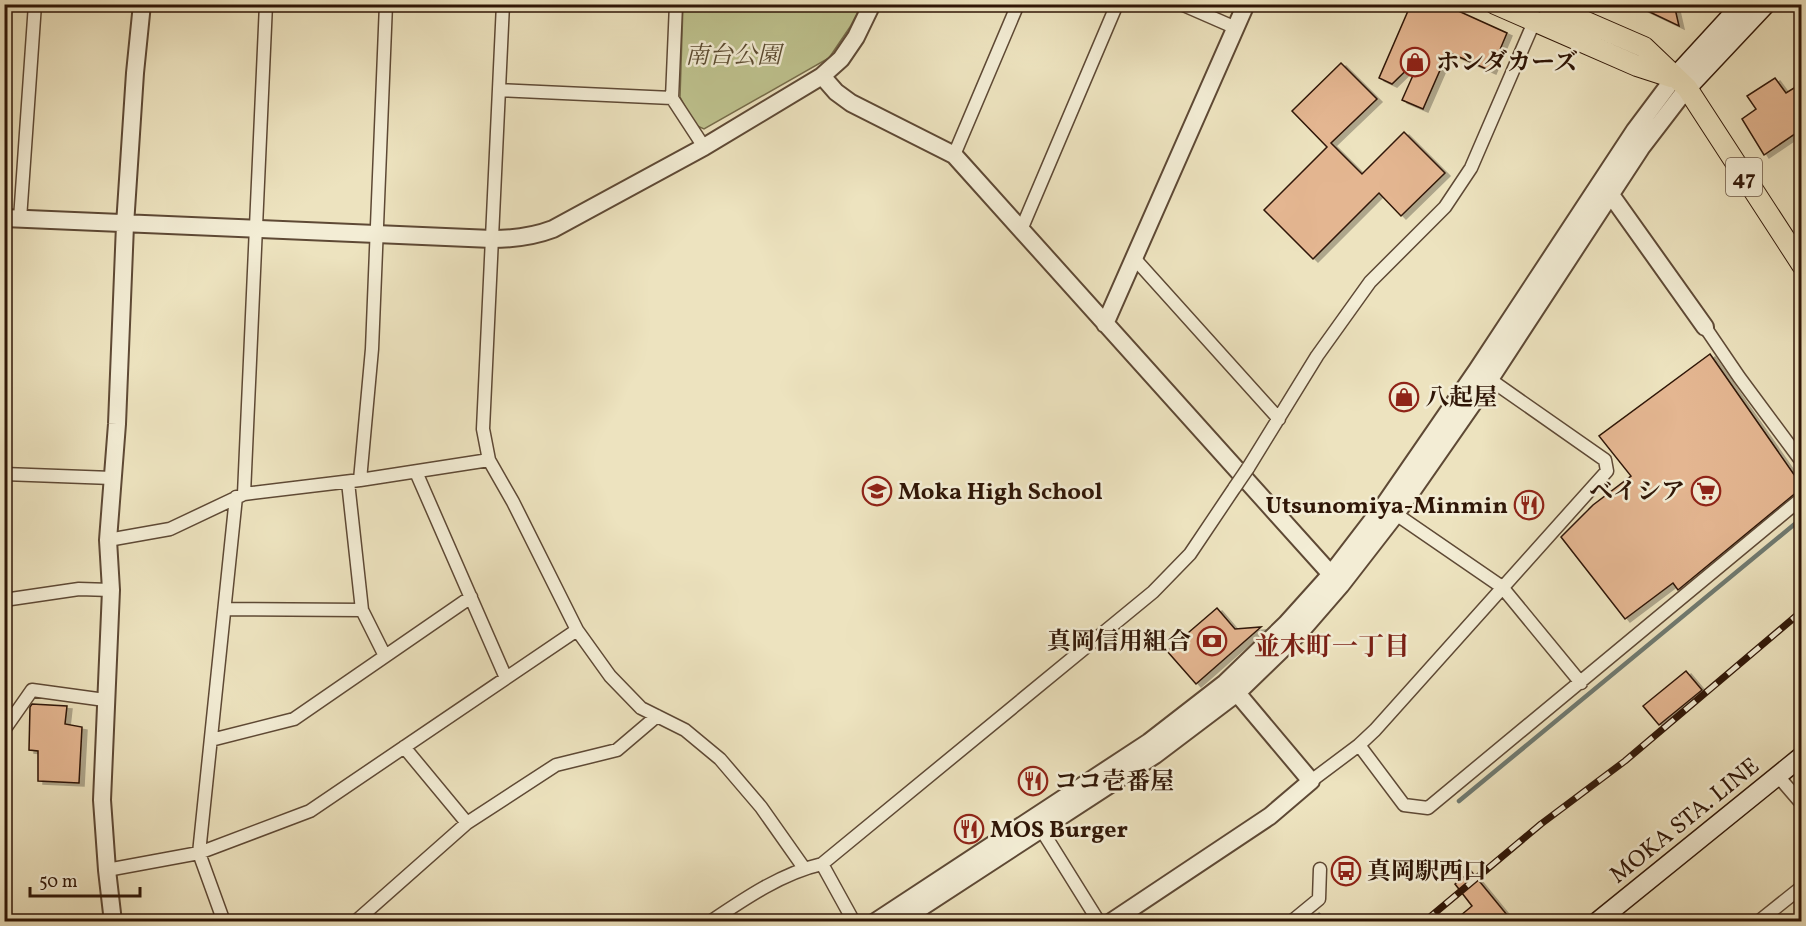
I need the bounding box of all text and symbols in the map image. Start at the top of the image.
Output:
park label: 南台公園 [685,40,785,74]
shop icon: ホンダカーズ [1399,46,1431,78]
place label: ホンダカーズ [1436,47,1578,81]
road number: 47 [1726,158,1762,196]
shop icon: 八起屋 [1388,381,1420,413]
place label: 八起屋 [1425,382,1497,416]
school or university icon: Moka High School [861,475,893,507]
supermarket icon: ベイシア [1690,475,1722,507]
place label: Moka High School [898,476,1103,510]
place label: ベイシア [1589,476,1685,510]
restaurant icon: Utsunomiya-Minmin [1513,489,1545,521]
place label: Utsunomiya-Minmin [1266,490,1508,524]
bank icon: 真岡信用組合 [1196,625,1228,657]
place label: 真岡信用組合 [1047,626,1191,660]
district label: 並木町一丁目 [1254,630,1410,666]
street label: MOKA STA. LINE [1603,750,1767,893]
restaurant icon: ココ壱番屋 [1017,765,1049,797]
place label: ココ壱番屋 [1054,766,1174,800]
restaurant icon: MOS Burger [953,813,985,845]
place label: MOS Burger [990,814,1128,848]
bus stop icon: 真岡駅西口 [1330,855,1362,887]
place label: 真岡駅西口 [1367,856,1487,890]
scale bar [30,860,140,898]
text: 50 m [39,870,78,895]

